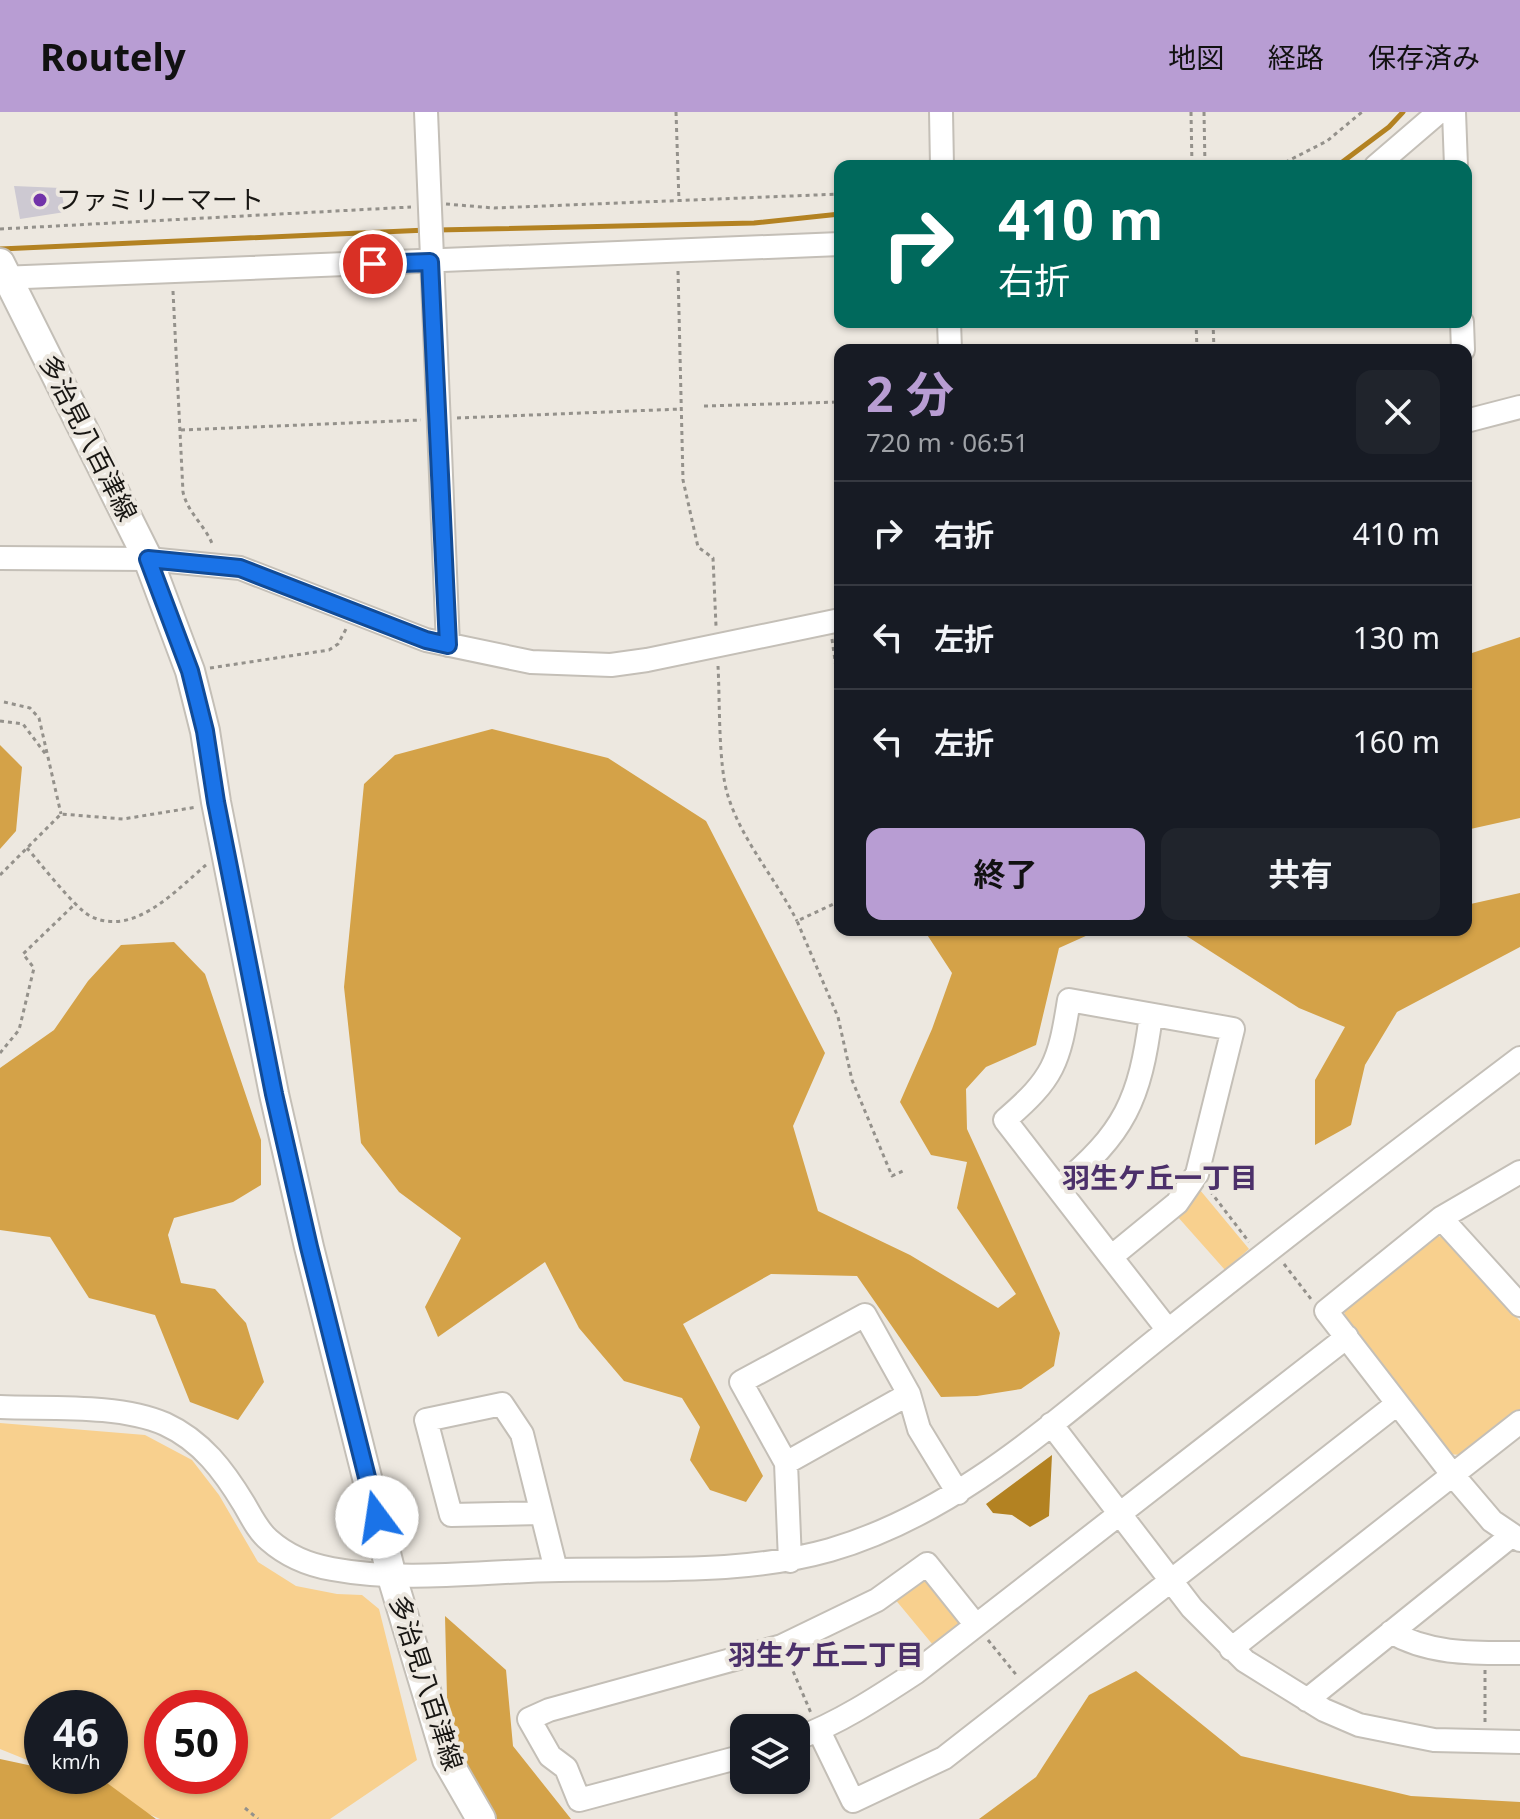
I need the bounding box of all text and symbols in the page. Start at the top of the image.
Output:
text: Routely [40,30,186,82]
text: 地図 [1168,38,1224,76]
text: 経路 [1268,38,1324,76]
text: 保存済み [1368,38,1480,76]
text: 410 m [998,180,1163,256]
place label: ファミリーマート [56,181,264,217]
marker: ファミリーマート [31,191,49,209]
icon: right [866,192,970,296]
pin [339,230,407,298]
icon: arrive [351,242,395,286]
text: 右折 [998,256,1070,305]
street label: 多治見八百津線 [32,348,146,527]
text: 2 分 [866,361,954,426]
button: close [1356,370,1440,454]
text: 720 m · 06:51 [866,424,1029,460]
icon: right [866,511,910,555]
text: 410 m [1353,513,1440,554]
text: 右折 [934,514,994,555]
icon: left [866,615,910,659]
text: 130 m [1353,617,1440,658]
text: 左折 [934,618,994,659]
icon: left [866,719,910,763]
text: 160 m [1353,721,1440,762]
text: 左折 [934,722,994,763]
button: 終了 [866,828,1145,920]
button: 共有 [1161,828,1440,920]
district label: 羽生ケ丘一丁目 [1062,1158,1258,1196]
position arrow [335,1475,419,1559]
street label: 多治見八百津線 [382,1591,472,1775]
district label: 羽生ケ丘二丁目 [728,1635,924,1673]
speed limit sign: 50 [144,1690,248,1794]
text: 46 [53,1704,99,1759]
map controls [730,1714,810,1794]
button: layers [730,1714,810,1794]
text: km/h [51,1748,101,1775]

